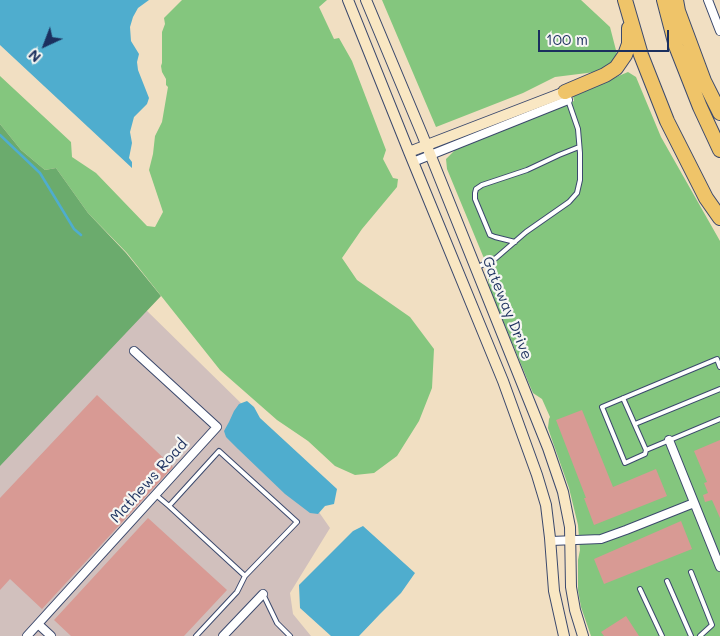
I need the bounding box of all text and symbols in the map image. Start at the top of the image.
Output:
north arrow [20,20,70,70]
scale bar [540,20,671,52]
text: 100 m [546,29,588,49]
text: N [24,46,45,67]
street label: Gateway Drive [478,254,536,362]
street label: Mathews Road [107,435,191,527]

